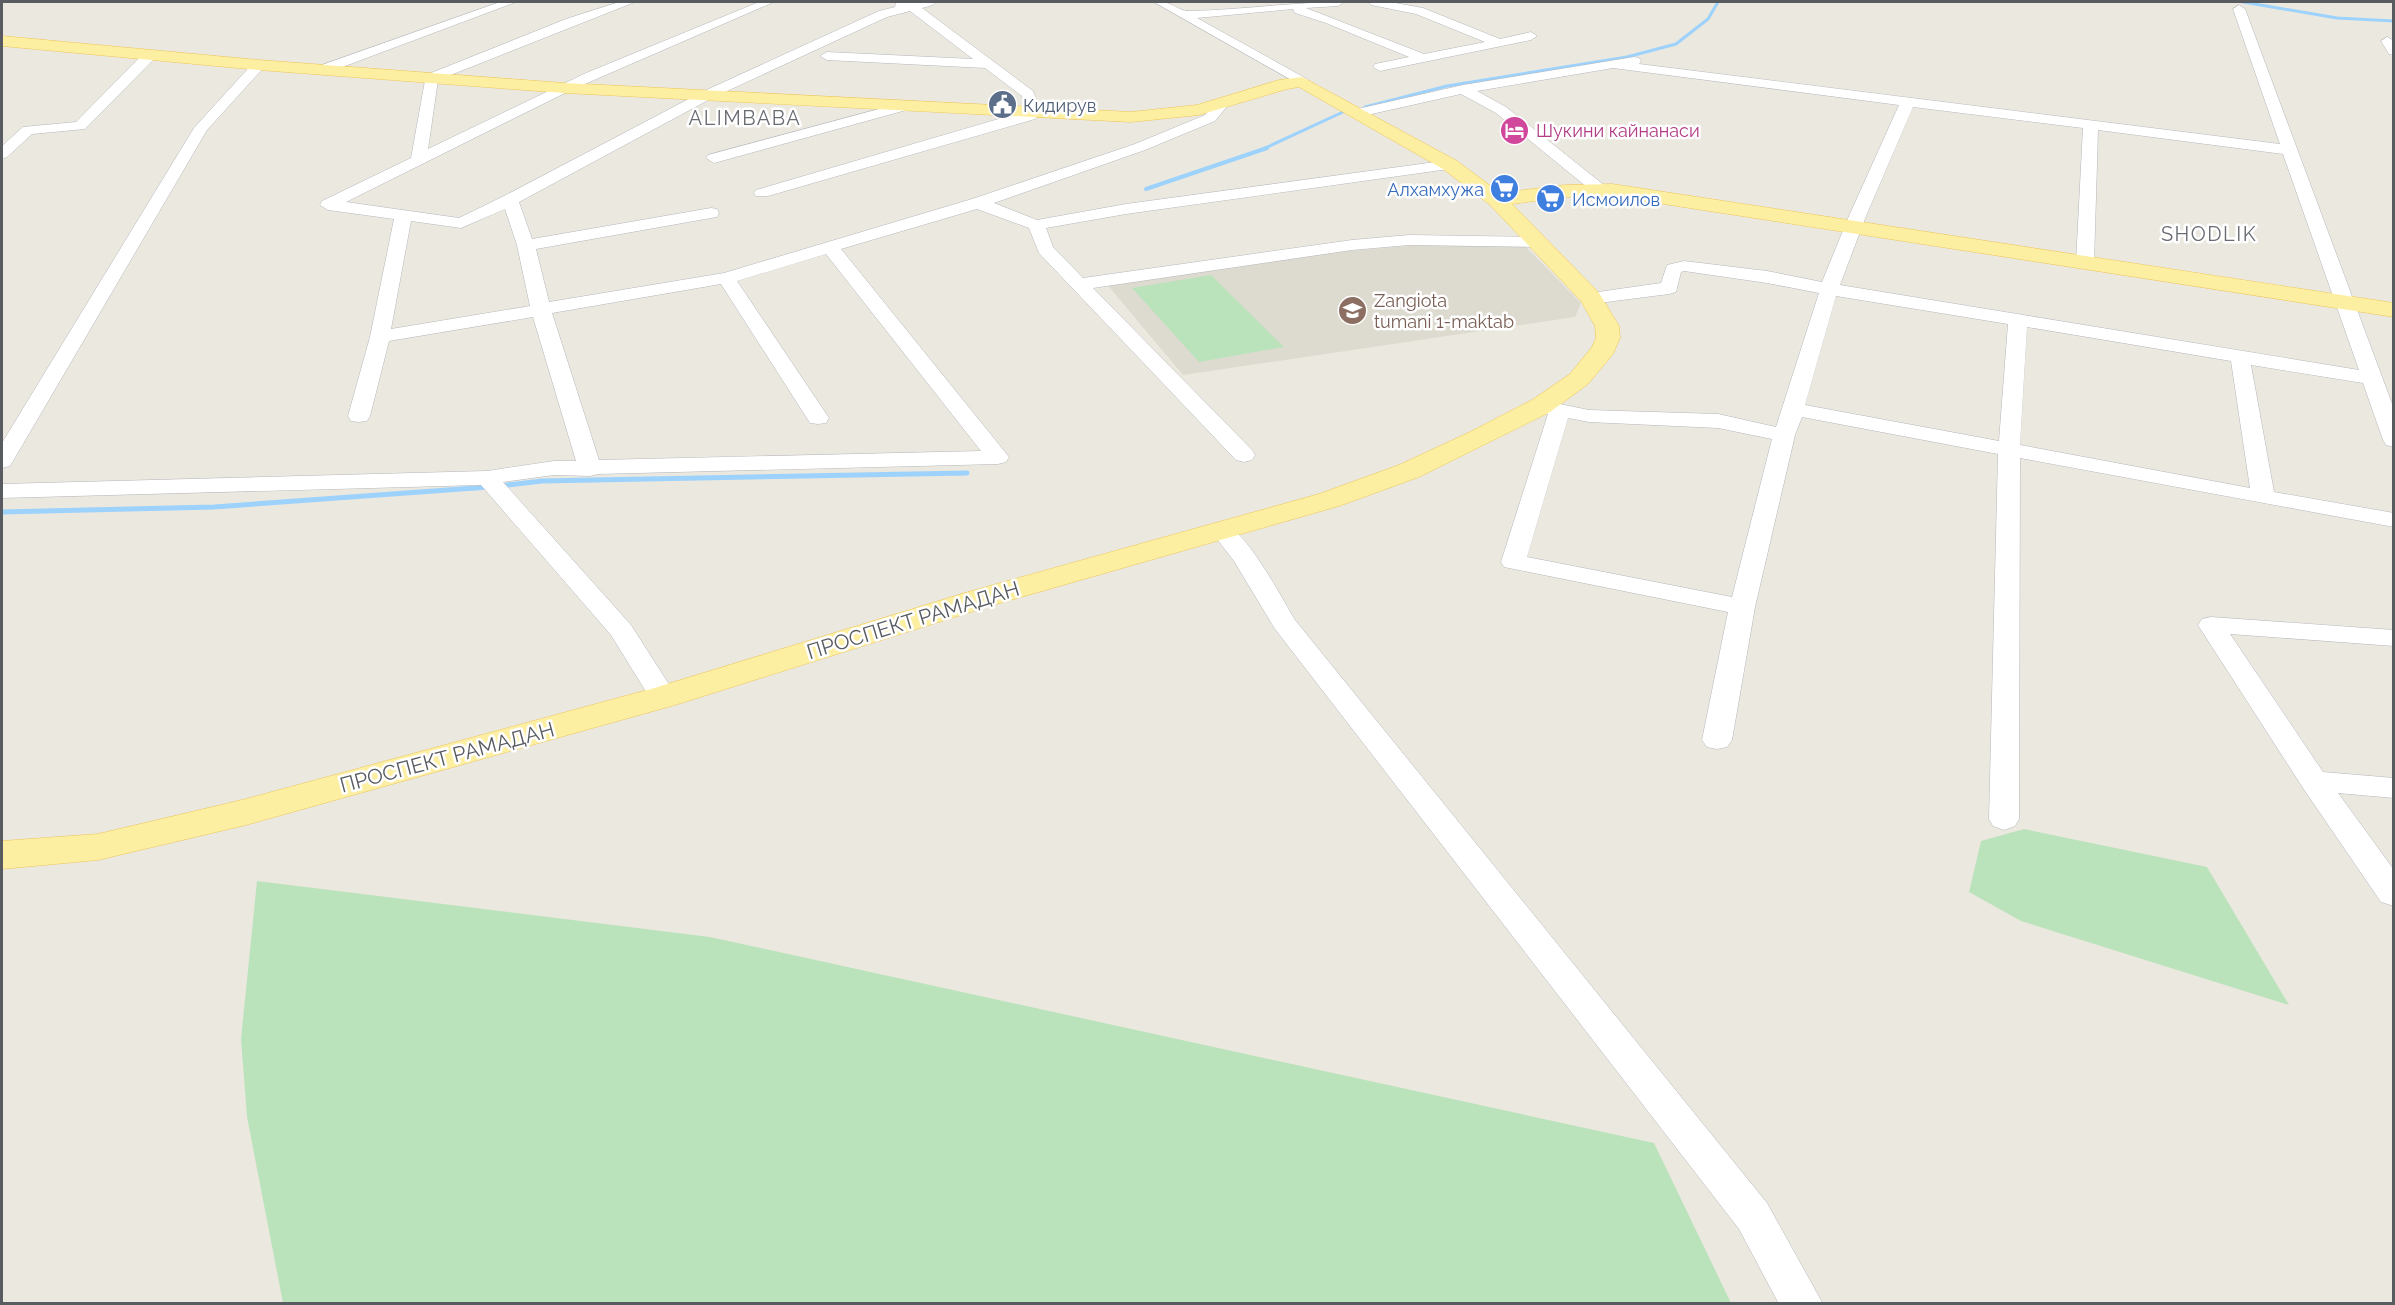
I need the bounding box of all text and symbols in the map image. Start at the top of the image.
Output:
public building icon: Кидирув [986,89,1018,121]
place label: Кидирув [1023,95,1096,116]
district label: ALIMBABA [689,106,801,130]
hotel icon: Шукини кайнанаси [1499,114,1531,146]
place label: Шукини кайнанаси [1536,120,1700,141]
supermarket icon: Алхамхужа [1489,173,1521,205]
place label: Алхамхужа [1387,179,1484,200]
supermarket icon: Исмоилов [1535,183,1567,215]
place label: Исмоилов [1572,189,1660,210]
district label: SHODLIK [2161,222,2257,246]
place label: Zangiota tumani 1-maktab [1374,290,1514,332]
school or university icon: Zangiota tumani 1-maktab [1337,294,1369,326]
street label: ПРОСПЕКТ РАМАДАН [804,576,1022,664]
street label: ПРОСПЕКТ РАМАДАН [337,716,557,798]

